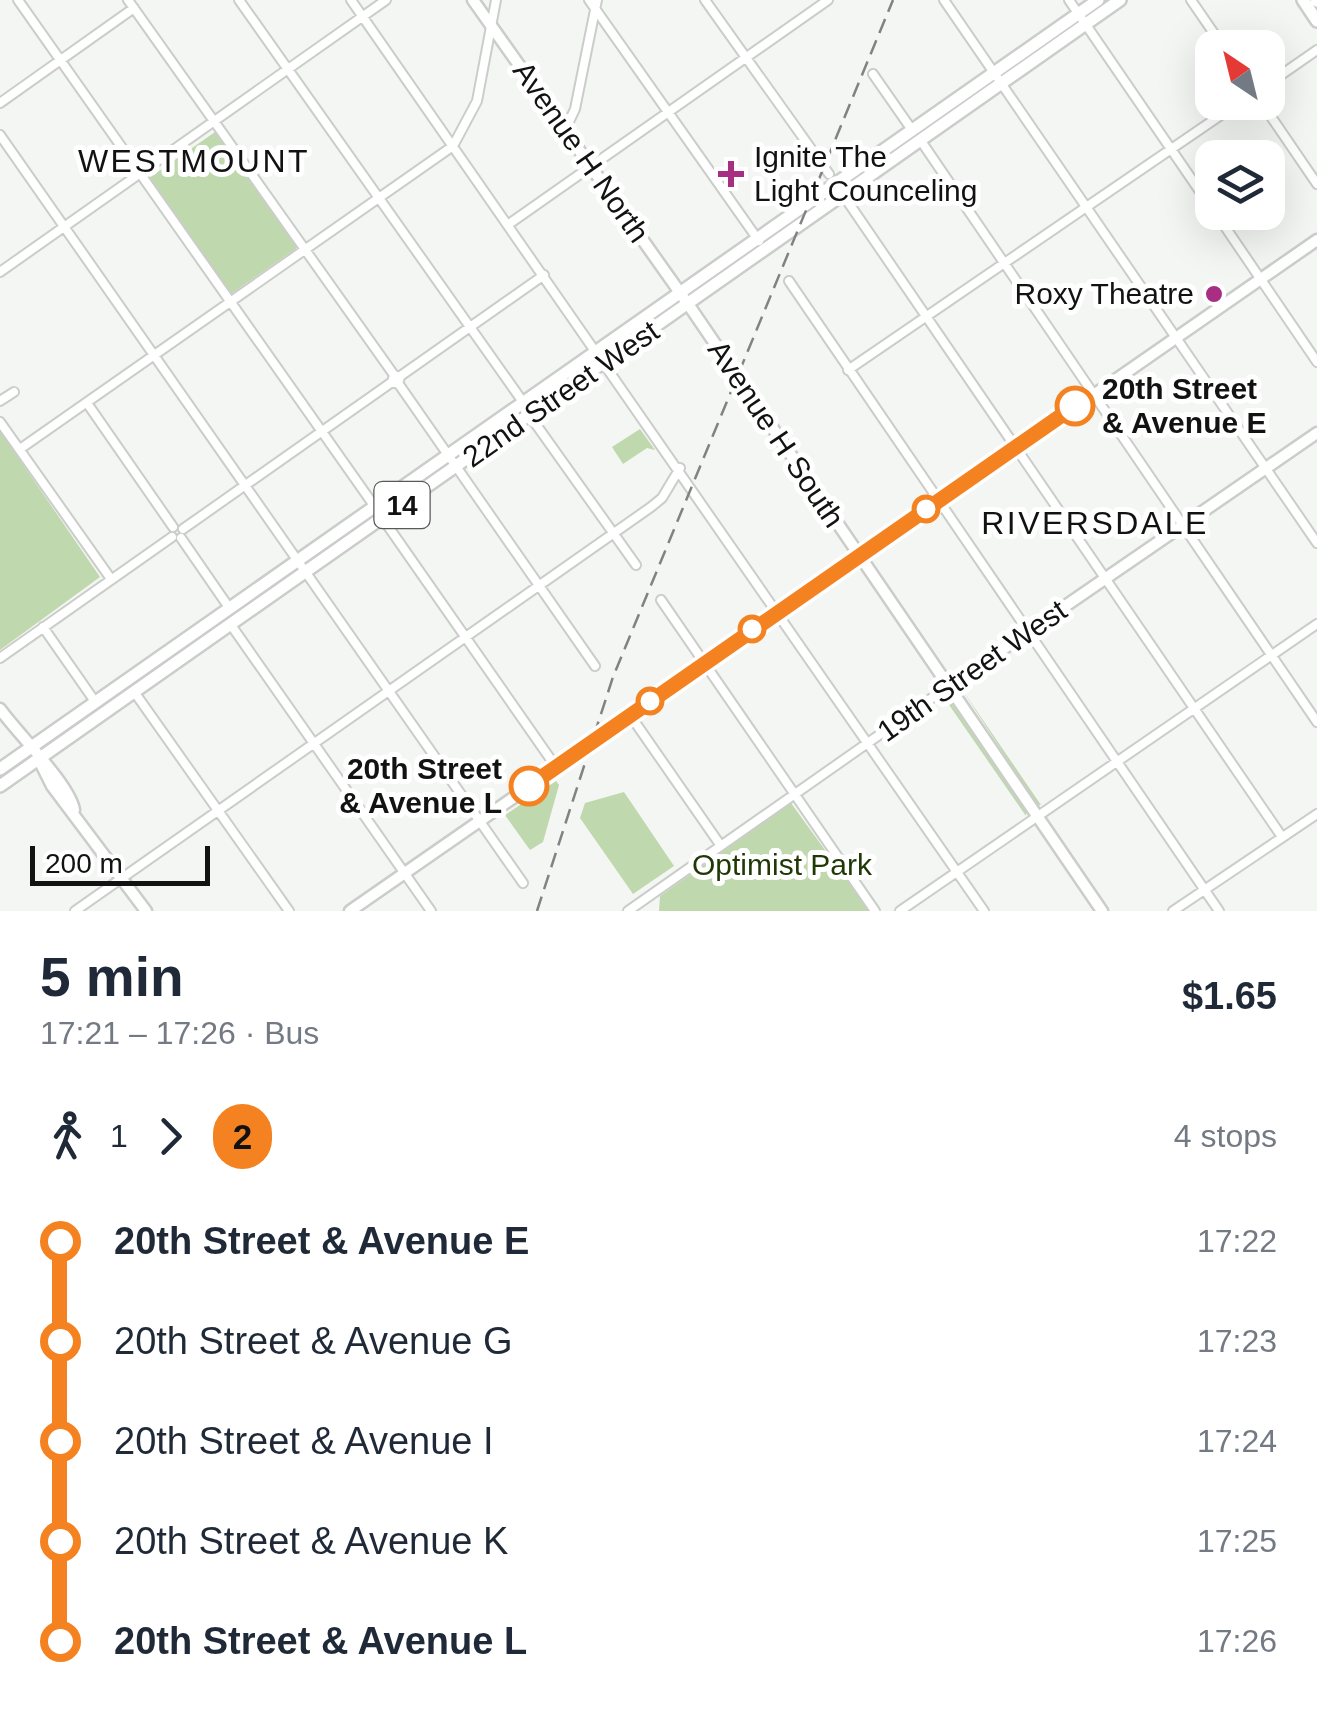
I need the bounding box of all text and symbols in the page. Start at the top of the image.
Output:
north arrow [1195,30,1285,120]
map controls [1195,30,1285,230]
street label: Avenue H North [507,55,656,248]
place label: Ignite The Light Counceling [754,140,978,207]
button: layers [1195,140,1285,230]
district label: WESTMOUNT [78,143,310,179]
marker: Ignite The Light Counceling [718,161,744,187]
place label: Roxy Theatre [1014,277,1194,310]
marker: Roxy Theatre [1203,283,1225,305]
street label: 22nd Street West [457,313,665,473]
street label: Avenue H South [702,334,851,533]
place label: 20th Street & Avenue E [1102,372,1267,439]
marker: 20th Street & Avenue E [1056,387,1094,425]
road number: 14 [374,482,430,528]
unlabelled marker [913,496,939,522]
district label: RIVERSDALE [981,505,1209,541]
street label: 19th Street West [871,593,1073,748]
unlabelled marker [739,616,765,642]
unlabelled marker [637,688,663,714]
place label: 20th Street & Avenue L [339,752,502,819]
marker: 20th Street & Avenue L [510,767,548,805]
scale bar [30,841,210,886]
text: 200 m [45,848,123,879]
park label: Optimist Park [692,848,873,881]
text: 5 min [40,946,184,1008]
text: $1.65 [1182,975,1277,1017]
text: 17:21 – 17:26 · Bus [40,1015,319,1051]
icon: walk [40,1109,95,1164]
icon: forward [143,1109,198,1164]
text: 2 [233,1117,252,1156]
text: 1 [110,1118,128,1154]
text: 4 stops [1174,1118,1277,1154]
text: 20th Street & Avenue E [114,1220,529,1262]
text: 17:22 [1197,1223,1277,1259]
text: 20th Street & Avenue G [114,1320,513,1362]
text: 17:23 [1197,1323,1277,1359]
text: 20th Street & Avenue I [114,1420,494,1462]
text: 17:24 [1197,1423,1277,1459]
text: 20th Street & Avenue K [114,1520,508,1562]
text: 17:25 [1197,1523,1277,1559]
text: 20th Street & Avenue L [114,1620,527,1662]
text: 17:26 [1197,1623,1277,1659]

